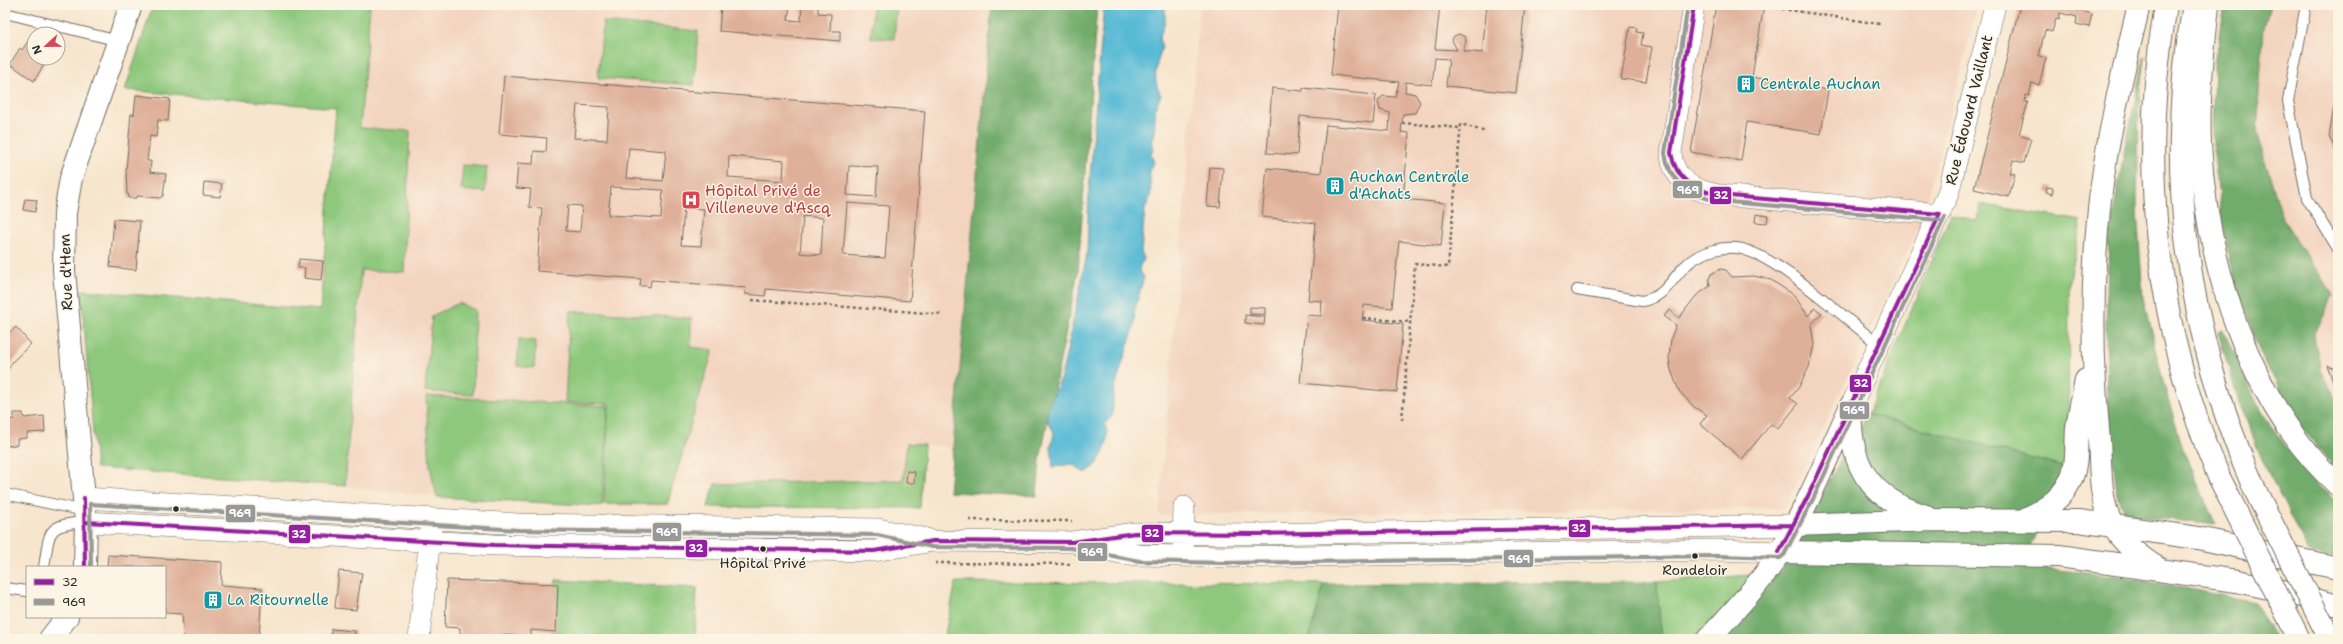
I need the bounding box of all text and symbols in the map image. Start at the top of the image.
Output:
north arrow [26,26,66,66]
street label: Rue Édouard Vaillant [1940,32,1997,187]
text: N [28,42,46,56]
building icon: Centrale Auchan [1735,73,1757,95]
place label: Centrale Auchan [1760,74,1880,94]
place label: Auchan Centrale d'Achats [1349,167,1469,204]
building icon: Auchan Centrale d'Achats [1324,175,1346,197]
line badge: 969 [1672,180,1703,199]
place label: Hôpital Privé de Villeneuve d'Ascq [705,181,831,218]
text: 969 [1677,183,1700,198]
line badge: 32 [1709,186,1732,205]
text: 32 [1713,188,1729,203]
hospital icon: Hôpital Privé de Villeneuve d'Ascq [680,189,702,211]
street label: Rue d'Hem [55,233,77,311]
line badge: 32 [1849,374,1872,393]
text: 32 [1853,376,1869,391]
line badge: 969 [1839,401,1870,420]
text: 969 [1843,403,1866,418]
unlabelled marker [171,504,181,514]
line badge: 969 [225,504,256,523]
text: 969 [229,506,252,521]
line badge: 32 [1568,519,1591,538]
text: 32 [1571,521,1587,536]
line badge: 969 [652,522,682,542]
line badge: 32 [288,524,311,544]
line badge: 32 [1141,524,1164,543]
text: 969 [656,525,679,540]
text: 32 [1144,526,1160,541]
text: 32 [291,527,307,542]
line badge: 32 [685,539,708,558]
text: 32 [688,541,704,556]
line badge: 969 [1077,542,1108,562]
marker: Hôpital Privé [758,544,768,554]
text: 969 [1081,545,1104,560]
line badge: 969 [1503,549,1534,568]
marker: Rondeloir [1690,551,1700,561]
text: 969 [1508,552,1531,567]
place label: Hôpital Privé [720,554,807,572]
place label: Rondeloir [1662,561,1728,579]
legend [26,566,166,618]
text: 32 [62,574,78,590]
building icon: La Ritournelle [202,589,224,611]
place label: La Ritournelle [227,590,329,610]
text: 969 [62,594,86,610]

